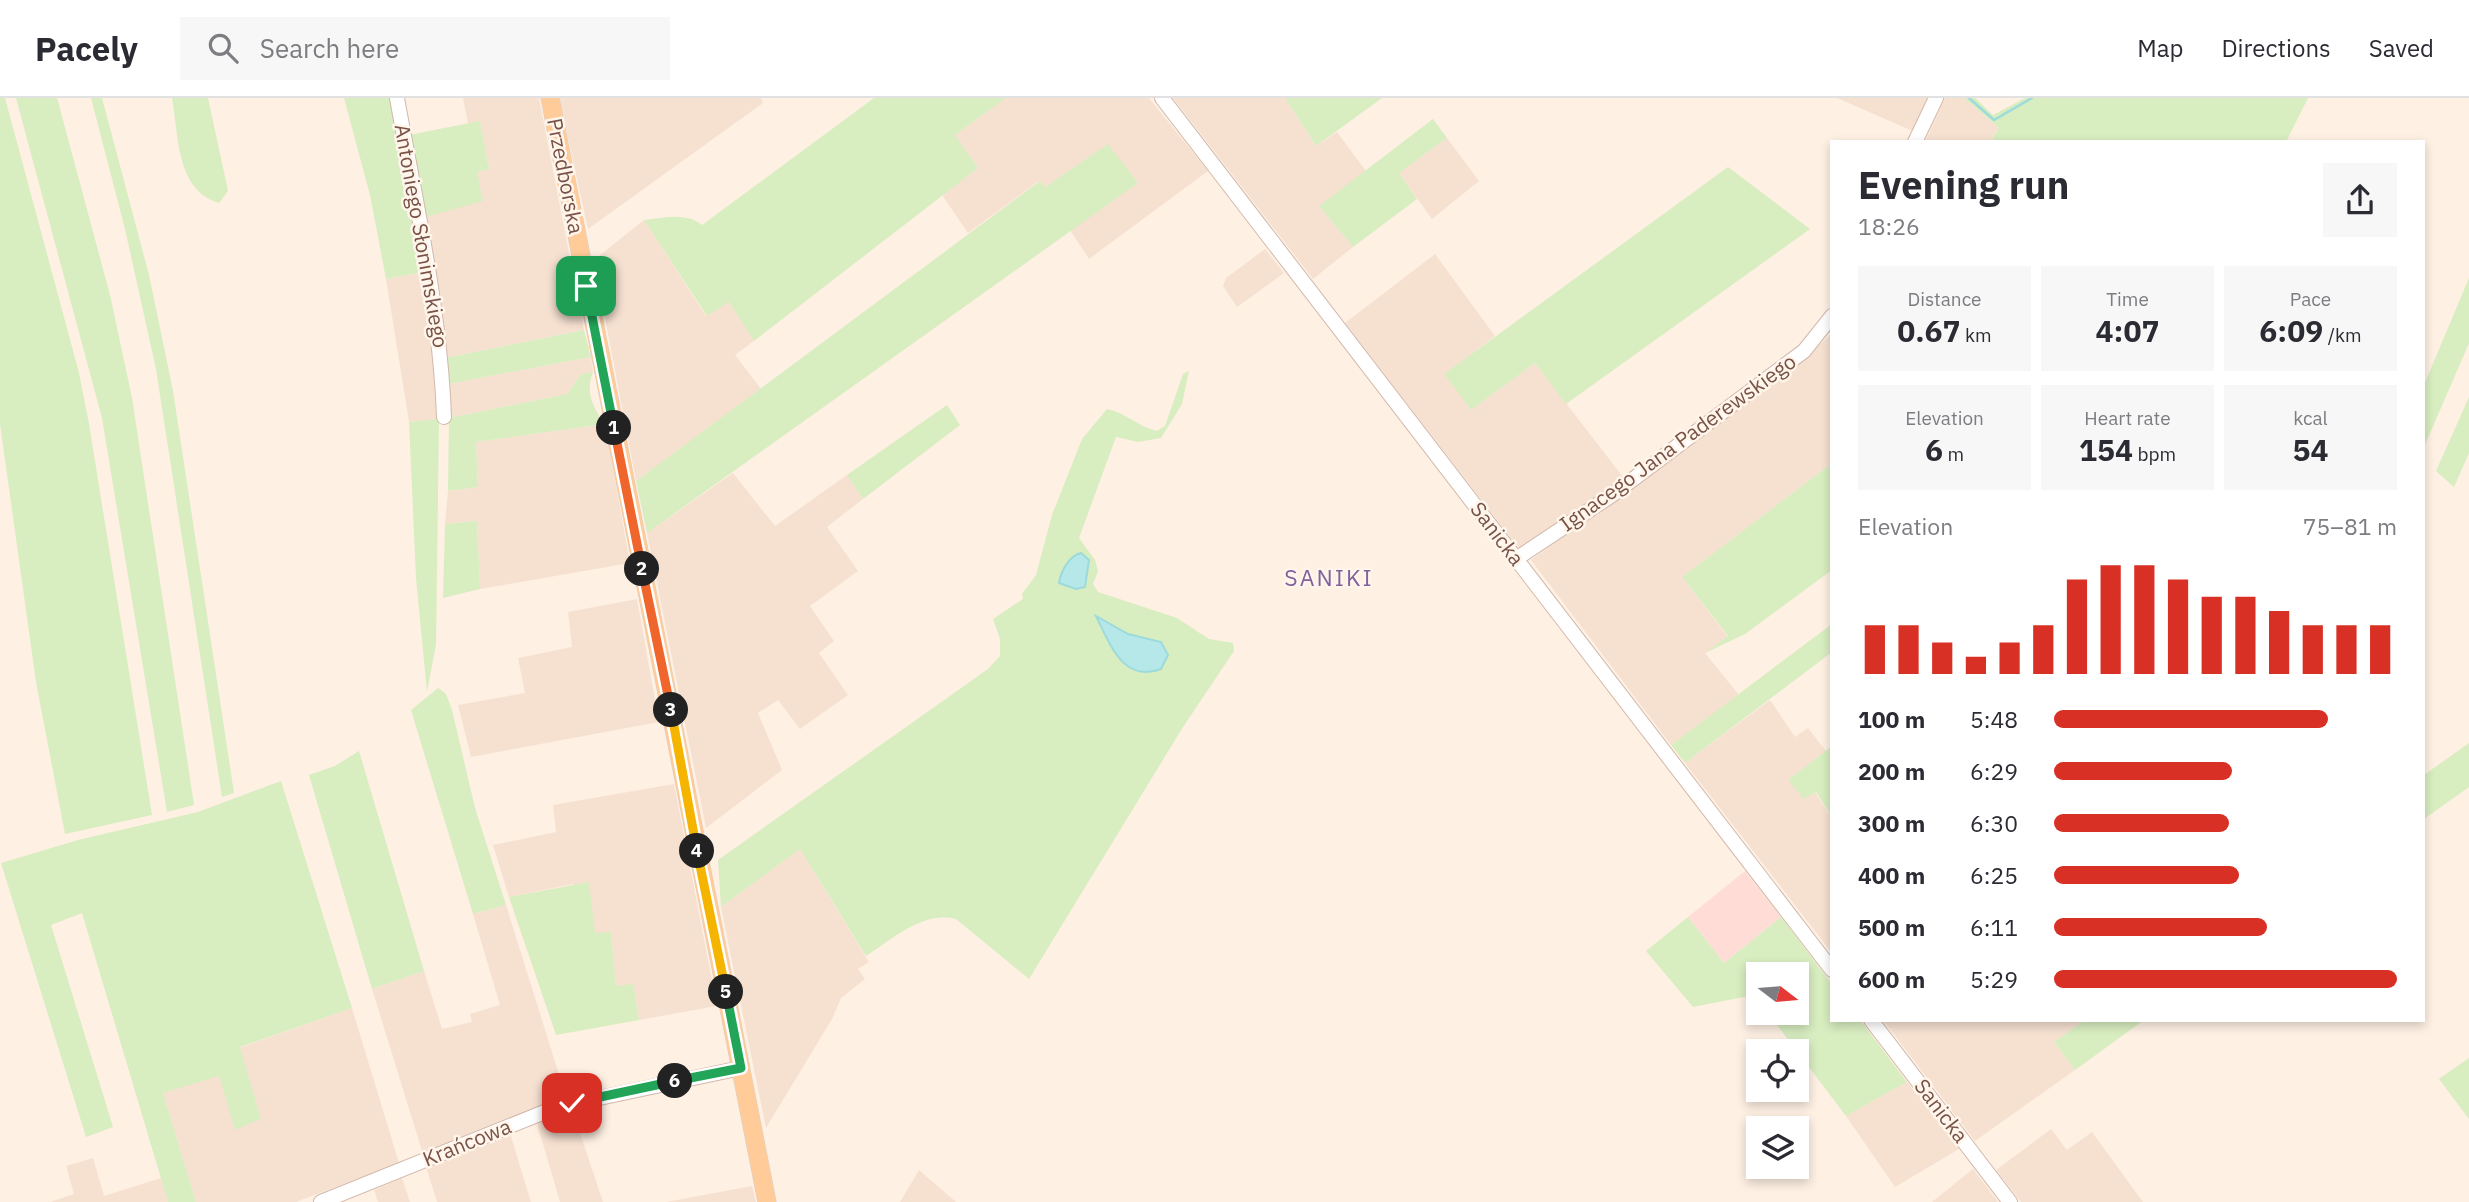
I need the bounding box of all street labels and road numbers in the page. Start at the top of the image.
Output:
street label: Przedborska [541,115,591,236]
street label: Antoniego Słonimskiego [388,122,455,350]
street label: Ignacego Jana Paderewskiego [1554,347,1801,537]
street label: Sanicka [1465,496,1531,571]
street label: Sanicka [1909,1073,1975,1148]
street label: Krańcowa [418,1112,515,1172]

